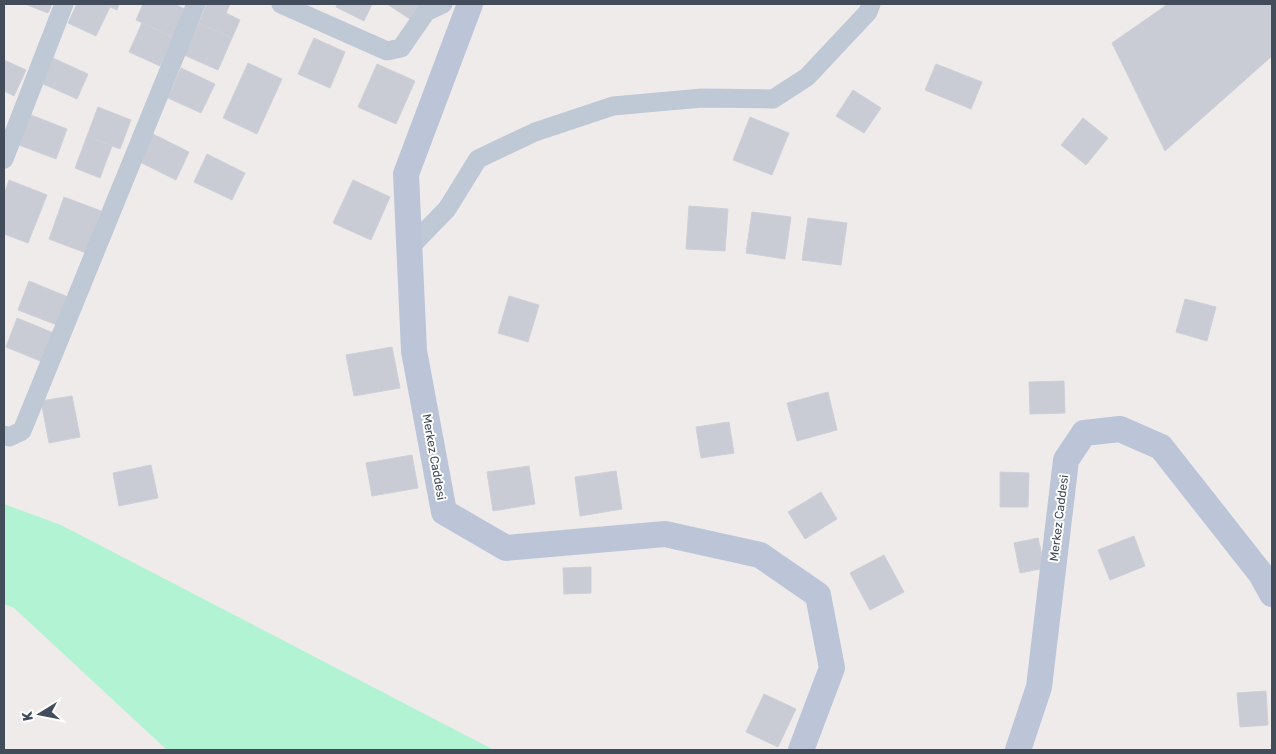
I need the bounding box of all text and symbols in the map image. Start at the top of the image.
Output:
street label: Merkez Caddesi [420,413,448,501]
street label: Merkez Caddesi [1047,474,1071,562]
north arrow [15,689,65,739]
text: K [18,709,37,722]

